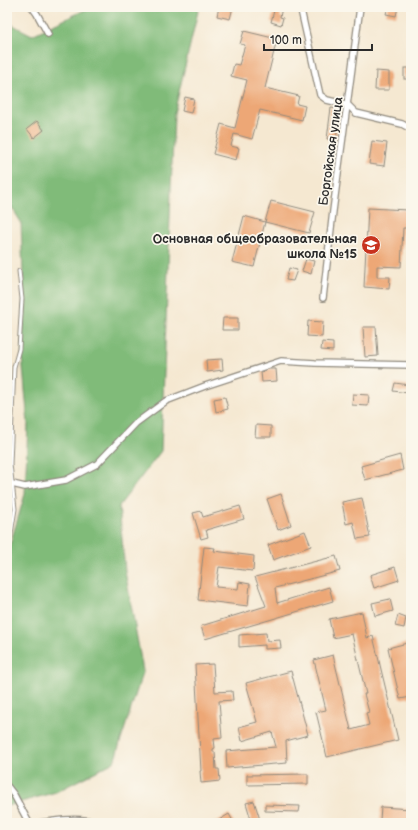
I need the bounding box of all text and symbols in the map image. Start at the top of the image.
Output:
scale bar [264,26,372,52]
text: 100 m [270,33,302,48]
street label: Боргойская улица [315,95,347,207]
place label: Основная общеобразовательная школа №15 [153,231,357,262]
school or university icon: Основная общеобразовательная школа №15 [360,234,382,256]

